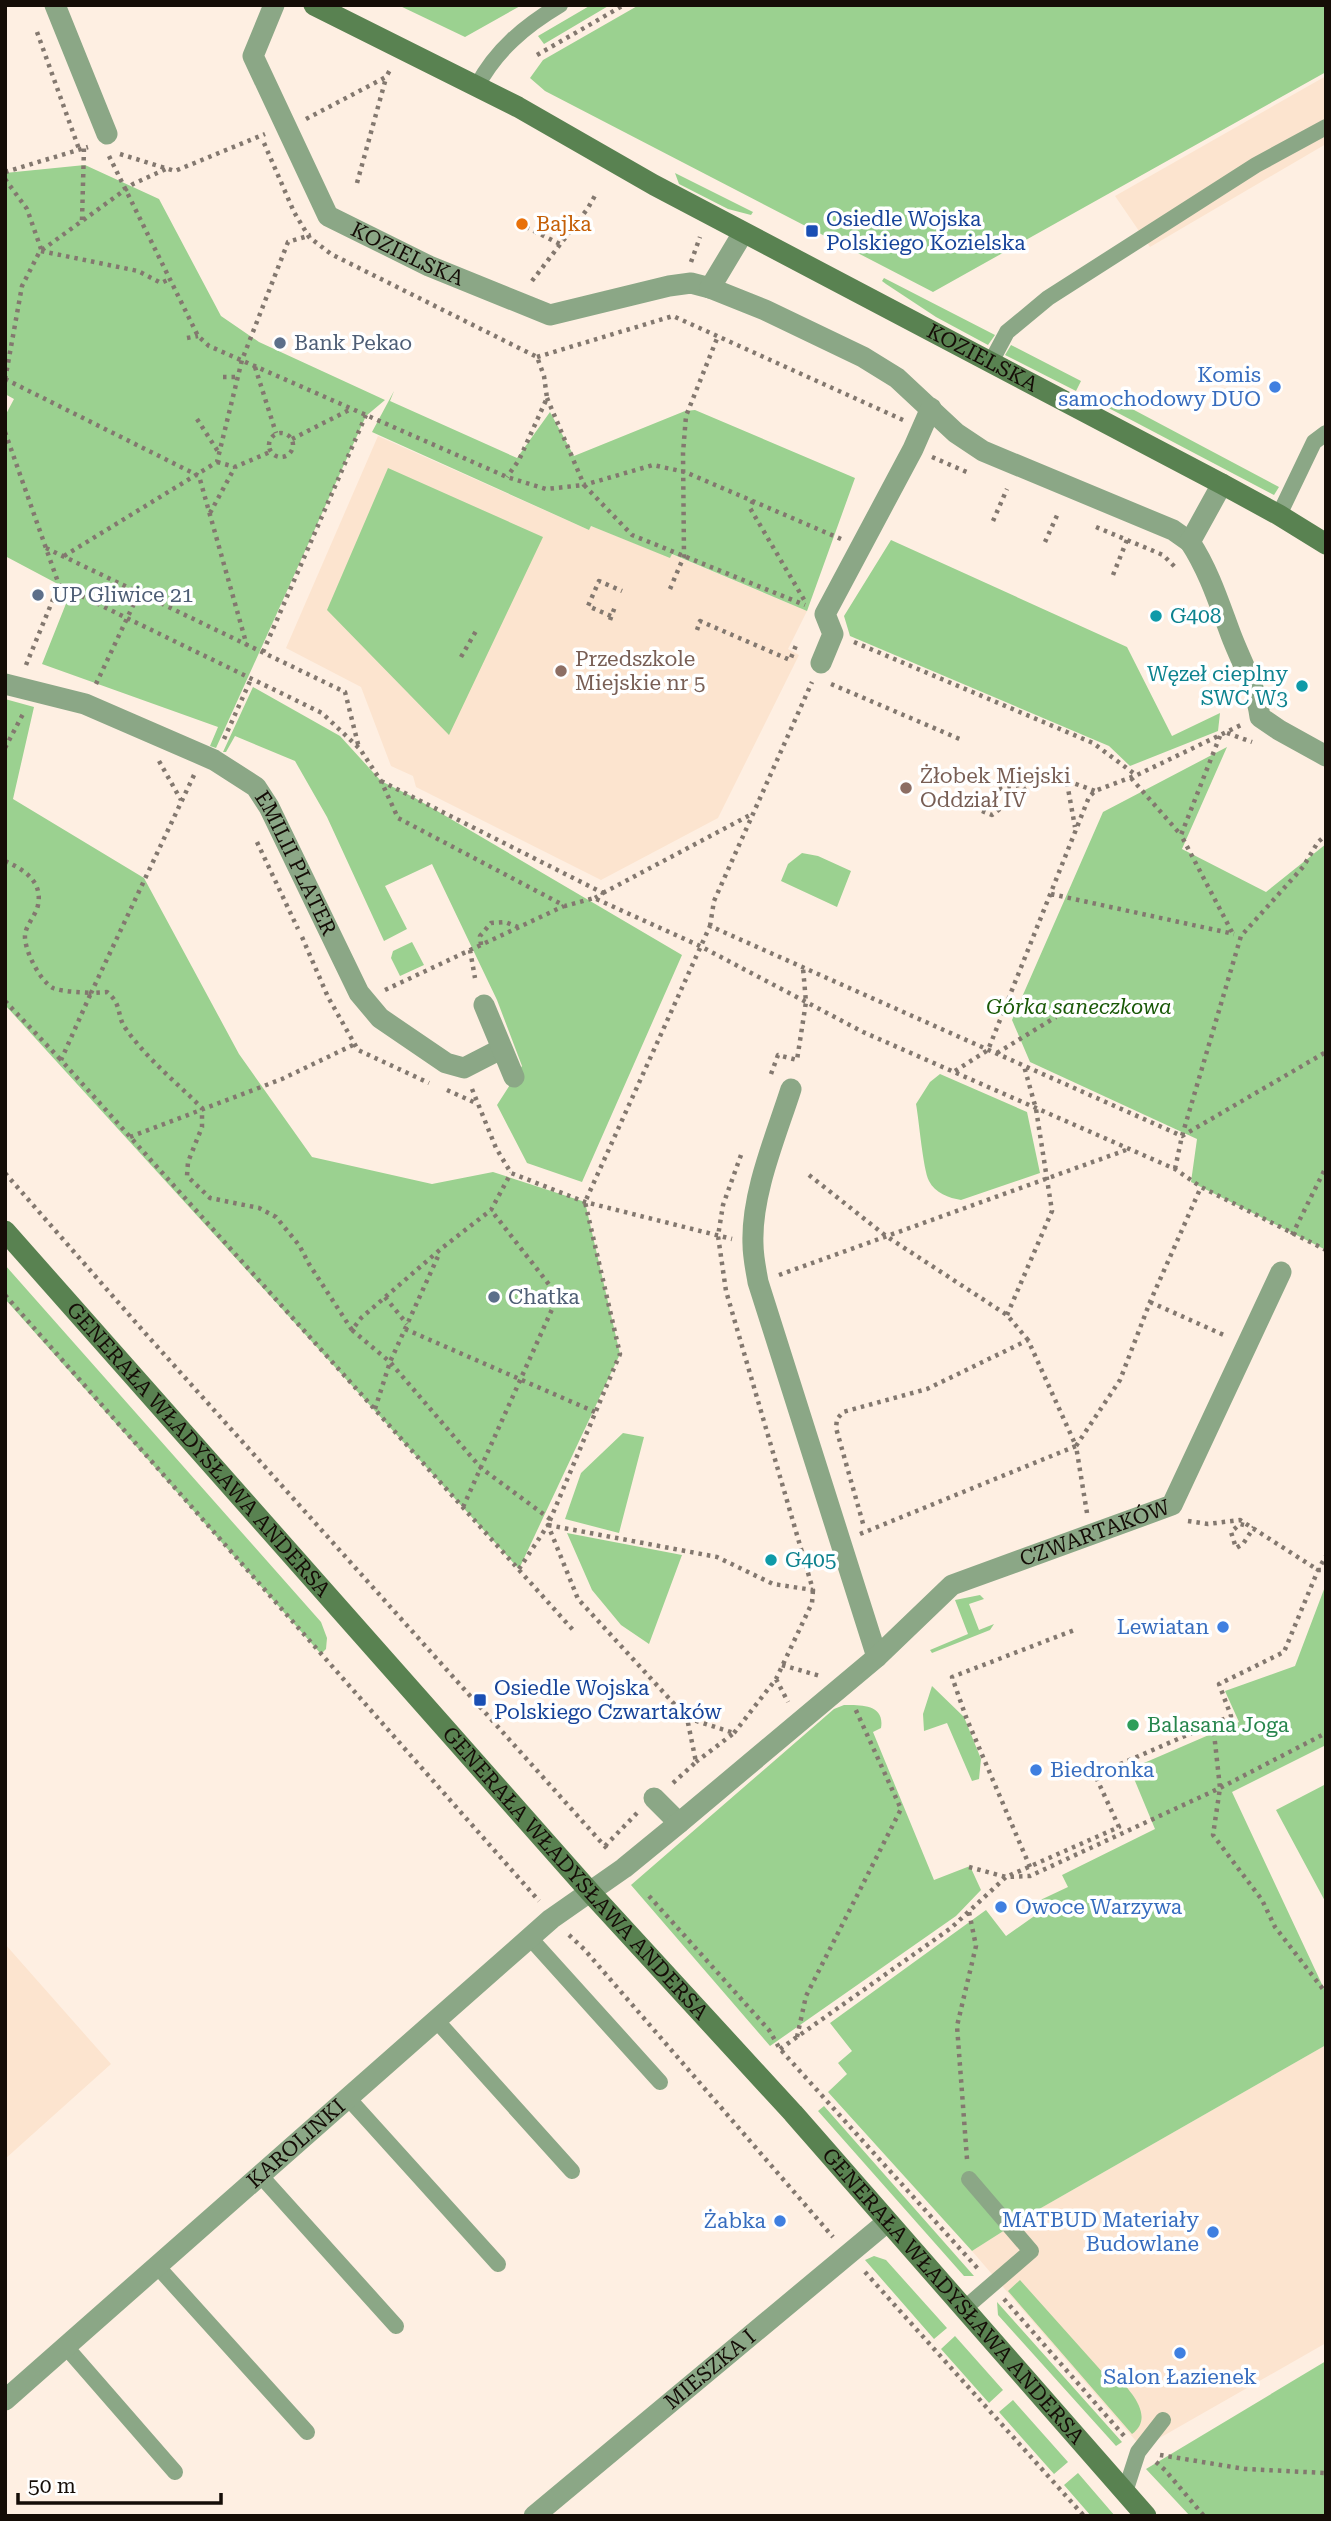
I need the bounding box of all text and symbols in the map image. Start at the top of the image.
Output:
place label: Osiedle Wojska Polskiego Kozielska [826,207,1026,255]
place label: Bajka [536,212,592,236]
marker: Bajka [514,216,530,232]
street label: KOZIELSKA [347,217,467,291]
marker: Osiedle Wojska Polskiego Kozielska [804,223,820,239]
street label: KOZIELSKA [923,319,1042,397]
place label: Bank Pekao [294,331,412,355]
marker: Bank Pekao [272,335,288,351]
place label: Komis samochodowy DUO [1058,363,1261,411]
marker: Komis samochodowy DUO [1267,379,1283,395]
place label: UP Gliwice 21 [52,583,193,607]
marker: UP Gliwice 21 [30,587,46,603]
place label: G408 [1170,604,1222,628]
marker: G408 [1148,608,1164,624]
place label: Przedszkole Miejskie nr 5 [575,647,706,695]
place label: Węzeł cieplny SWC W3 [1147,662,1289,710]
marker: Przedszkole Miejskie nr 5 [553,663,569,679]
marker: Węzeł cieplny SWC W3 [1294,678,1310,694]
place label: Żłobek Miejski Oddział IV [920,764,1071,812]
marker: Żłobek Miejski Oddział IV [898,780,914,796]
street label: EMILII PLATER [250,786,341,940]
park label: Górka saneczkowa [986,995,1172,1019]
place label: Chatka [508,1285,580,1309]
marker: Chatka [486,1289,502,1305]
street label: GENERAŁA WŁADYSŁAWA ANDERSA [62,1297,335,1602]
street label: CZWARTAKÓW [1017,1495,1174,1571]
place label: G405 [785,1548,837,1572]
marker: G405 [763,1552,779,1568]
place label: Lewiatan [1117,1615,1209,1639]
marker: Lewiatan [1215,1619,1231,1635]
place label: Osiedle Wojska Polskiego Czwartaków [494,1676,722,1724]
marker: Osiedle Wojska Polskiego Czwartaków [472,1692,488,1708]
place label: Balasana Joga [1147,1713,1290,1737]
marker: Balasana Joga [1125,1717,1141,1733]
street label: GENERAŁA WŁADYSŁAWA ANDERSA [438,1722,713,2025]
place label: Biedronka [1050,1758,1155,1782]
marker: Biedronka [1028,1762,1044,1778]
place label: Owoce Warzywa [1015,1895,1183,1919]
marker: Owoce Warzywa [993,1899,1009,1915]
street label: KAROLINKI [242,2094,350,2193]
street label: GENERAŁA WŁADYSŁAWA ANDERSA [817,2143,1089,2449]
place label: MATBUD Materiały Budowlane [1002,2208,1200,2256]
place label: Żabka [704,2209,767,2233]
marker: Żabka [772,2213,788,2229]
marker: MATBUD Materiały Budowlane [1205,2224,1221,2240]
street label: MIESZKA I [660,2325,760,2414]
marker: Salon Łazienek [1172,2345,1188,2361]
place label: Salon Łazienek [1103,2365,1257,2389]
scale bar [18,2462,220,2506]
text: 50 m [28,2474,76,2498]

